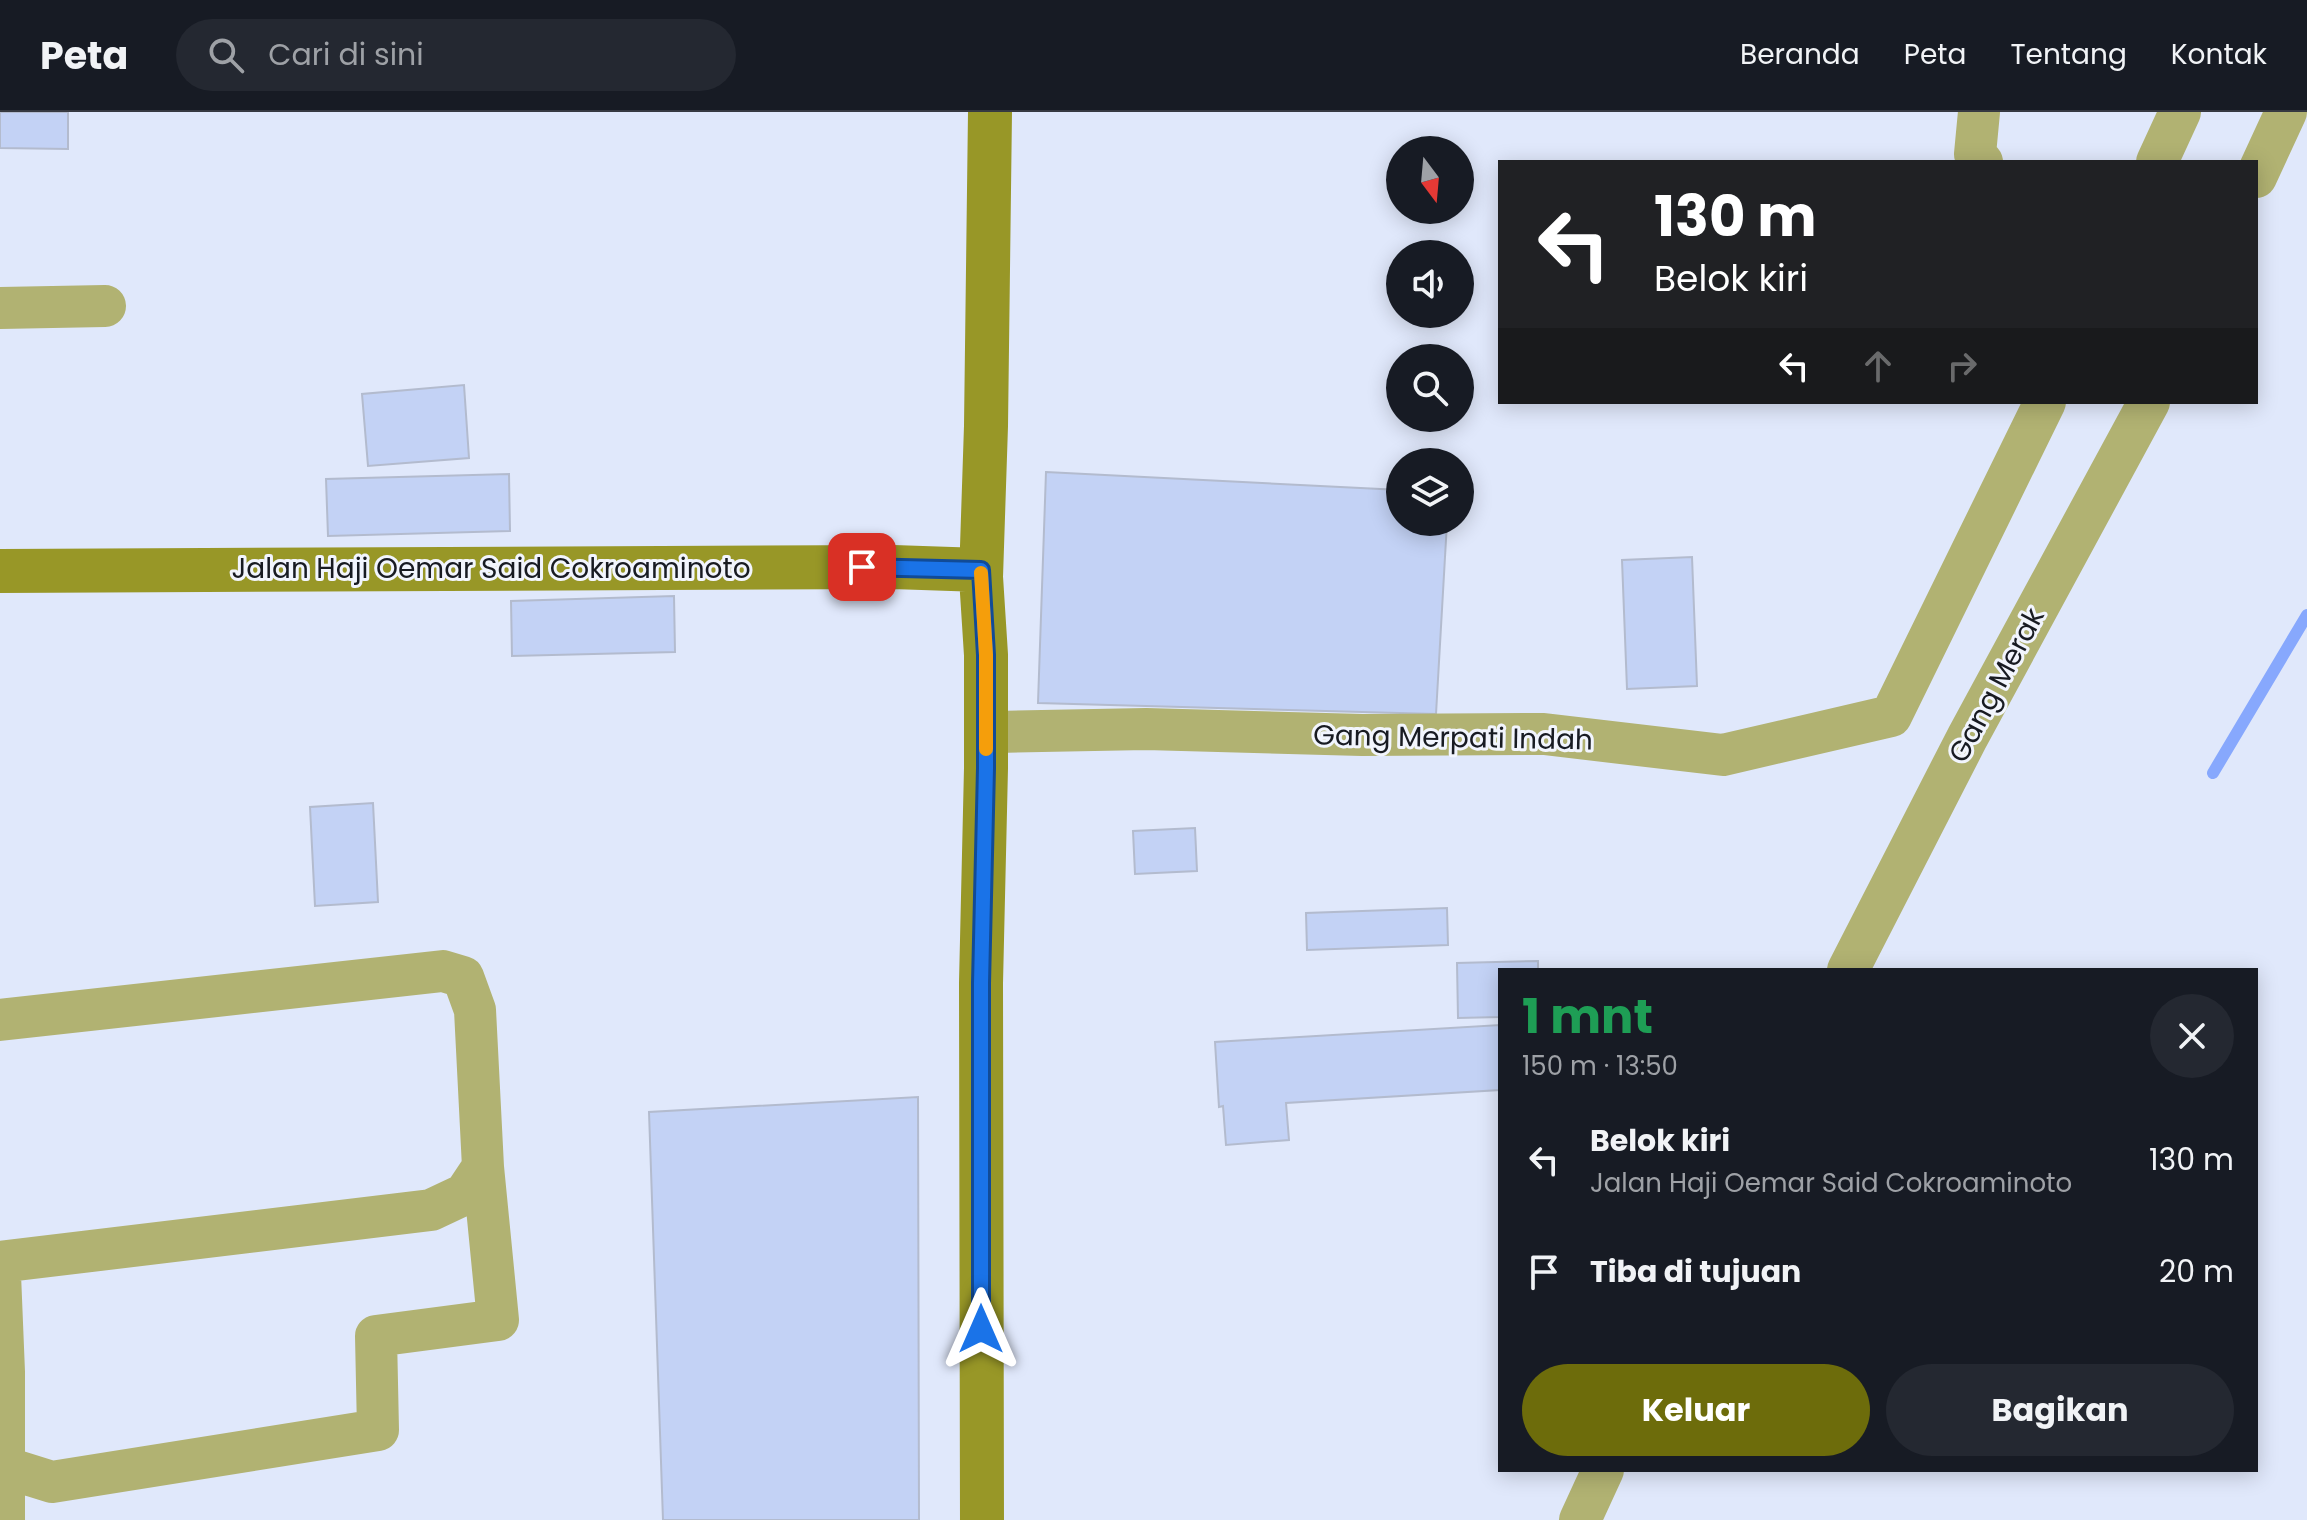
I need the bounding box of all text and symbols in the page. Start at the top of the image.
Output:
search box [176,19,736,91]
text: Peta [40,29,128,82]
icon: search [204,33,248,77]
text: Cari di sini [268,33,424,76]
text: Beranda [1740,35,1860,74]
text: Peta [1904,35,1966,74]
text: Tentang [2010,35,2127,74]
text: Kontak [2171,35,2267,74]
north arrow [1386,136,1474,224]
map controls [1386,136,1474,536]
text: 130 m [1654,177,1817,256]
icon: left [1522,192,1626,296]
button: sound [1386,240,1474,328]
text: Belok kiri [1654,253,1808,304]
button: search [1386,344,1474,432]
icon: left [1772,344,1816,388]
icon: ahead [1856,344,1900,388]
icon: right [1940,344,1984,388]
button: layers [1386,448,1474,536]
pin [828,533,896,601]
icon: arrive [840,545,884,589]
street label: Jalan Haji Oemar Said Cokroaminoto [231,549,751,588]
street label: Gang Merak [1939,600,2054,770]
street label: Gang Merpati Indah [1313,716,1593,759]
text: 1 mnt [1522,983,1653,1050]
button: close [2150,994,2234,1078]
text: 150 m · 13:50 [1522,1048,1678,1084]
text: Belok kiri [1590,1119,1730,1162]
icon: left [1522,1138,1566,1182]
text: 130 m [2149,1138,2234,1181]
text: Jalan Haji Oemar Said Cokroaminoto [1590,1165,2072,1201]
icon: arrive [1522,1250,1566,1294]
text: Tiba di tujuan [1590,1250,1801,1293]
text: 20 m [2159,1250,2234,1293]
position arrow [939,1287,1023,1371]
button: Keluar [1522,1364,1870,1456]
button: Bagikan [1886,1364,2234,1456]

